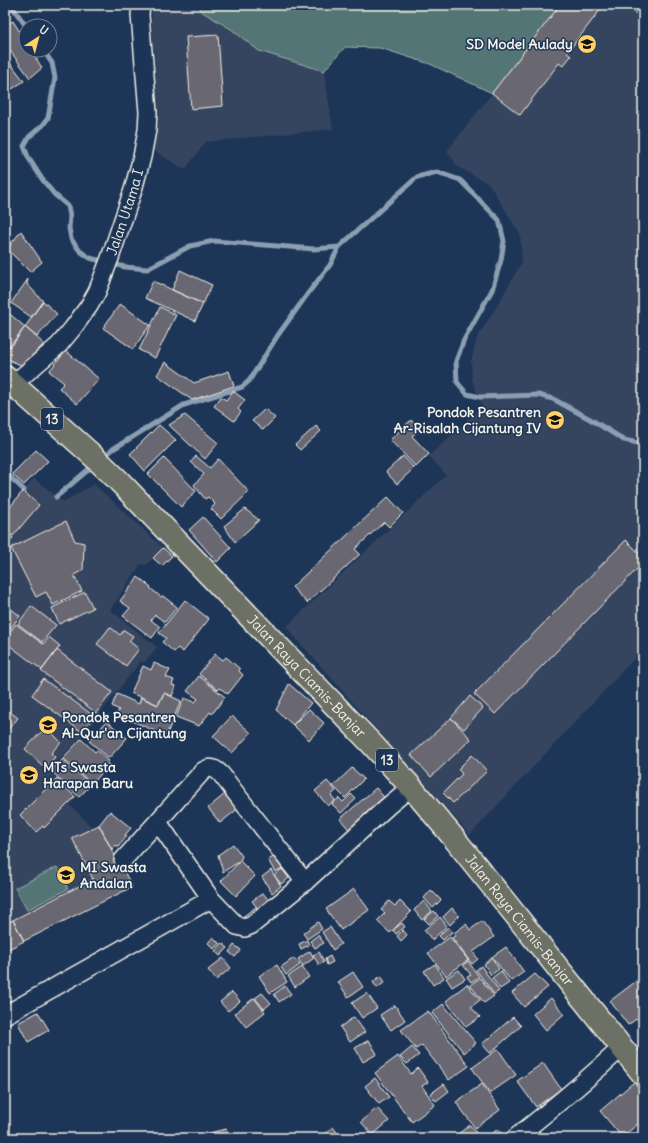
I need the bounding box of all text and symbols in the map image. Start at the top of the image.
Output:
north arrow [18,18,58,58]
text: U [37,22,51,38]
school or university icon: SD Model Aulady [576,33,598,55]
place label: SD Model Aulady [466,35,573,53]
street label: Jalan Utama I [103,167,147,258]
place label: Pondok Pesantren Ar-Risalah Cijantung IV [394,403,541,437]
road number: 13 [41,408,63,430]
school or university icon: Pondok Pesantren Ar-Risalah Cijantung IV [544,409,566,431]
street label: Jalan Raya Ciamis-Banjar [243,611,370,742]
place label: Pondok Pesantren Al-Qur'an Cijantung [62,708,187,742]
school or university icon: Pondok Pesantren Al-Qur'an Cijantung [37,714,59,736]
road number: 13 [376,749,398,771]
place label: MTs Swasta Harapan Baru [43,758,133,792]
school or university icon: MTs Swasta Harapan Baru [18,764,40,786]
street label: Jalan Raya Ciamis-Banjar [461,850,578,990]
place label: MI Swasta Andalan [80,858,147,892]
school or university icon: MI Swasta Andalan [55,864,77,886]

